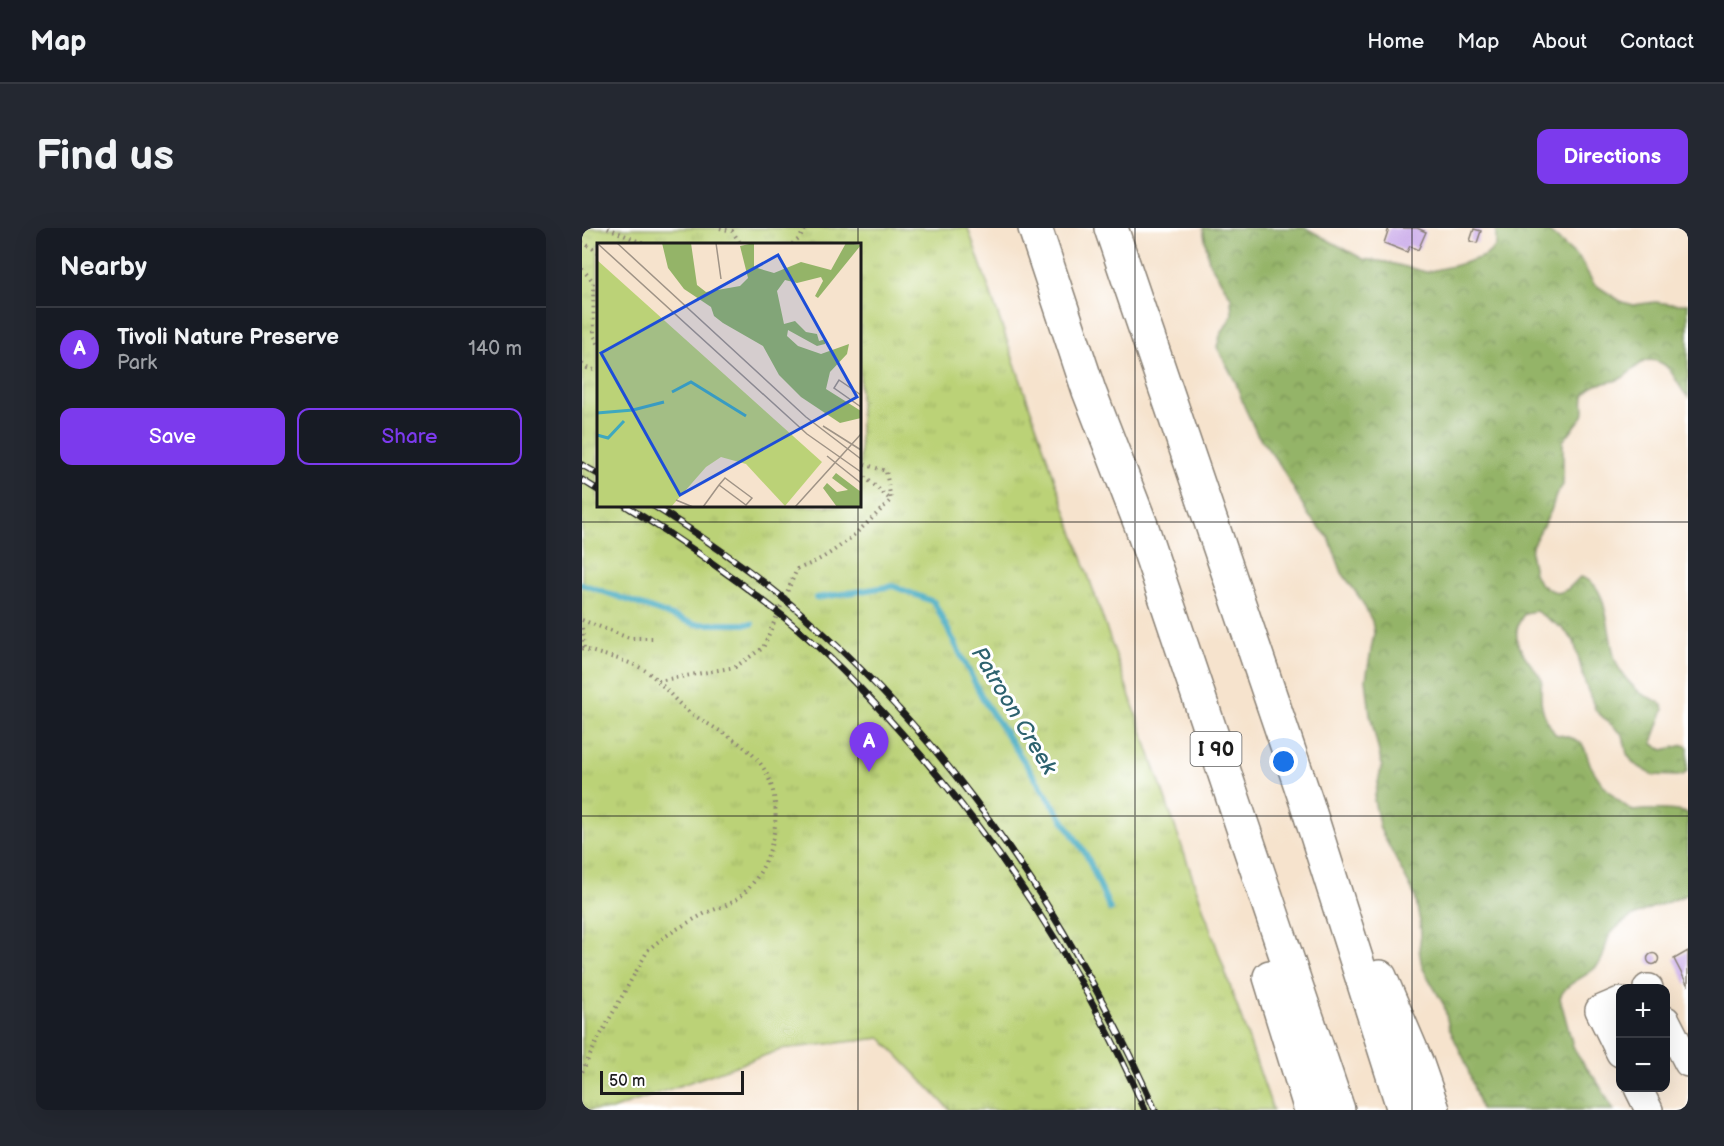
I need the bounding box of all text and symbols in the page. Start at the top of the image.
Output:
text: Map [30,25,86,58]
text: Home [1367,29,1424,54]
text: Map [1457,29,1499,54]
text: About [1532,29,1587,54]
text: Contact [1620,29,1694,54]
button: Directions [1537,129,1688,184]
text: Find us [36,131,174,182]
inset map [597,243,861,507]
text: Nearby [60,252,147,283]
text: Tivoli Nature Preserve [117,324,339,351]
text: A [73,337,86,361]
text: 140 m [468,337,522,361]
text: Park [117,351,157,375]
button: Save [60,408,285,465]
button: Share [297,408,522,465]
water label: Patroon Creek [965,642,1063,781]
pin: A [850,722,888,772]
road number: I 90 [1190,732,1242,766]
your location [1269,747,1298,776]
map controls [1616,984,1670,1092]
button: + [1616,984,1670,1038]
button: − [1616,1038,1670,1092]
scale bar [600,1068,744,1096]
text: 50 m [609,1072,645,1091]

